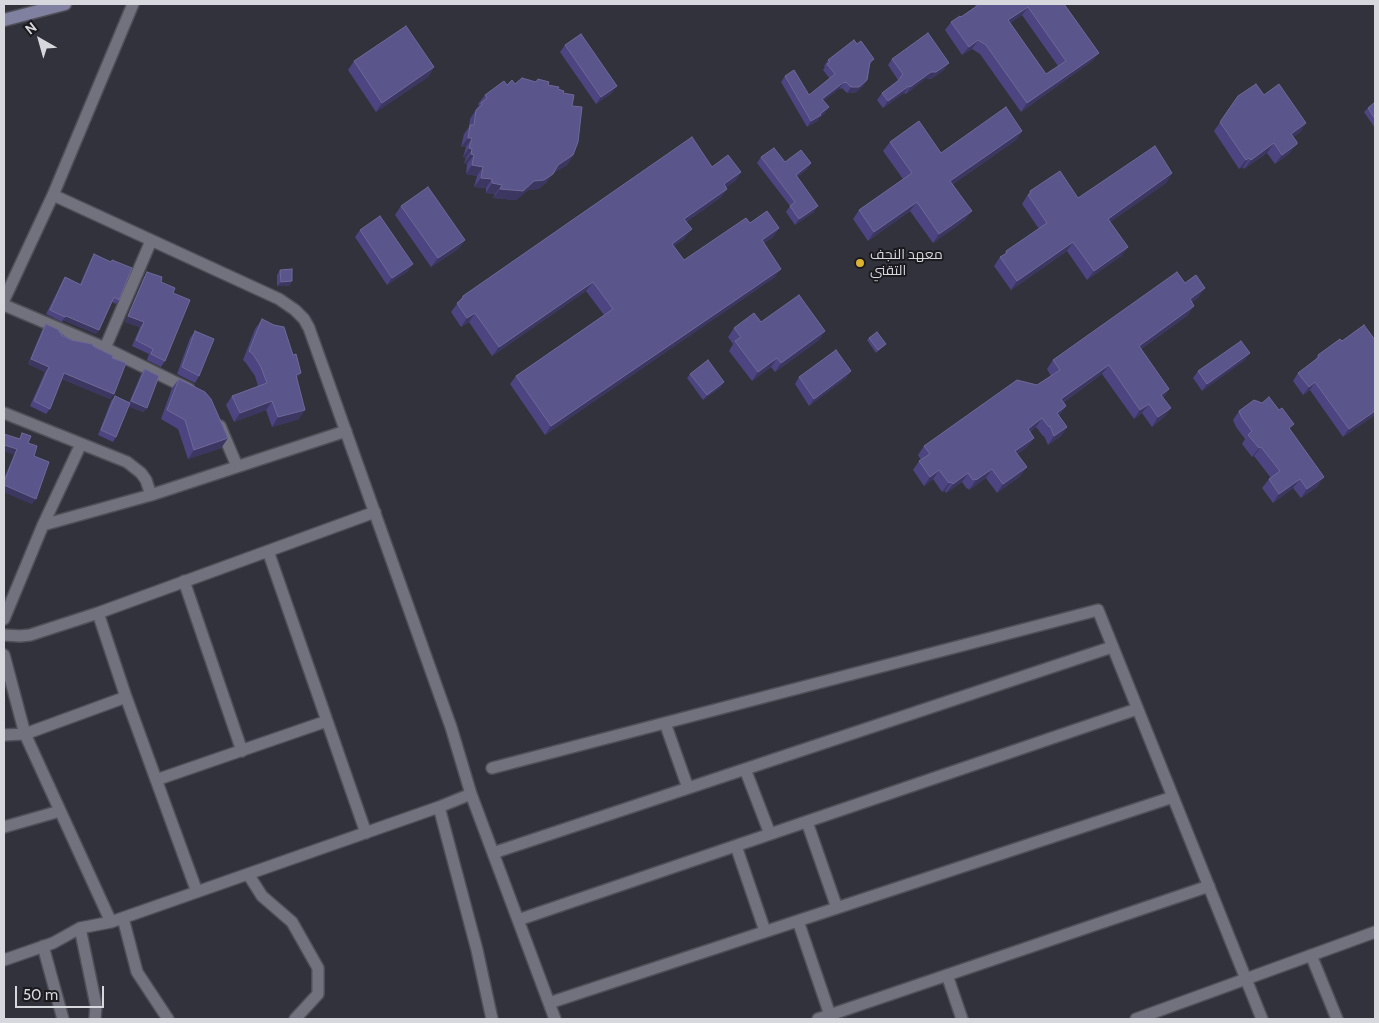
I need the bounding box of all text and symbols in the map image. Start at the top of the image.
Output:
north arrow [15,15,65,65]
text: N [21,18,40,38]
place label: معهد النجف التقني [870,247,943,280]
marker: معهد النجف التقني [854,257,866,269]
scale bar [18,976,106,1008]
text: 50 m [23,986,58,1004]

